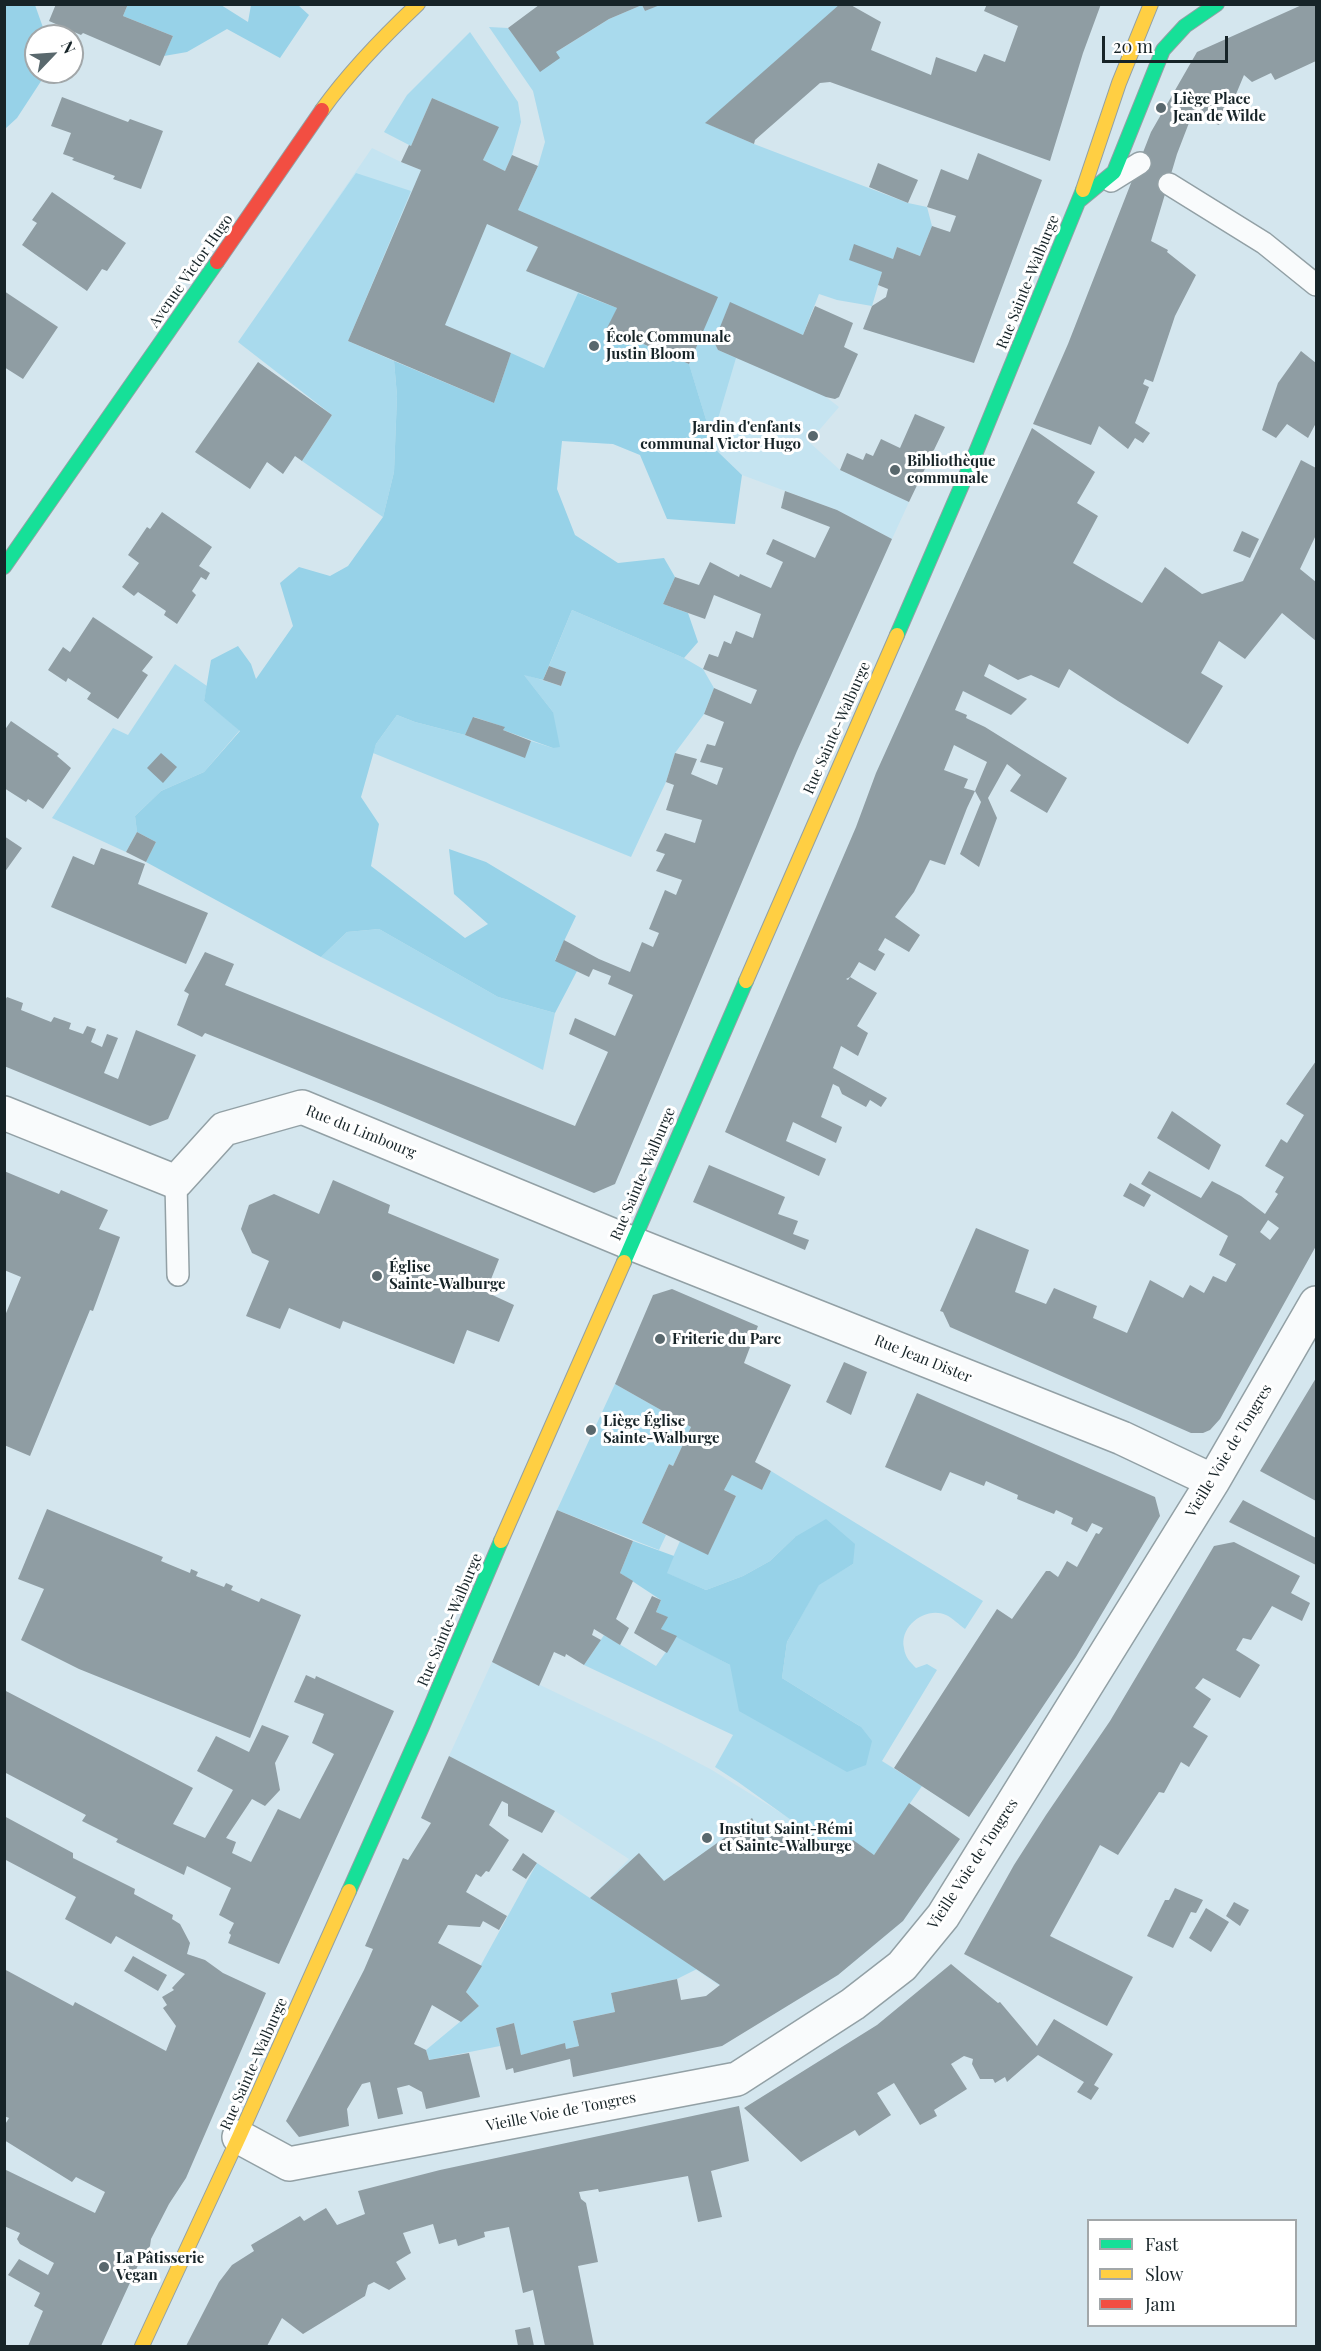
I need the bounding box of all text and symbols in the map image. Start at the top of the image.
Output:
north arrow [24,24,84,84]
scale bar [1105,24,1231,62]
text: 20 m [1113,34,1153,58]
text: N [57,37,81,57]
place label: Liège Place Jean de Wilde [1173,90,1266,125]
marker: Liège Place Jean de Wilde [1154,101,1168,115]
street label: Avenue Victor Hugo [145,211,237,331]
street label: Rue Sainte-Walburge [993,212,1063,352]
place label: École Communale Justin Bloom [606,328,731,363]
marker: École Communale Justin Bloom [587,339,601,353]
place label: Jardin d'enfants communal Victor Hugo [640,418,801,453]
marker: Jardin d'enfants communal Victor Hugo [806,429,820,443]
place label: Bibliothèque communale [907,452,996,487]
marker: Bibliothèque communale [888,463,902,477]
street label: Rue Sainte-Walburge [800,659,874,797]
street label: Rue du Limbourg [303,1102,419,1162]
street label: Rue Sainte-Walburge [607,1105,679,1243]
place label: Église Sainte-Walburge [389,1258,506,1293]
marker: Église Sainte-Walburge [370,1269,384,1283]
place label: Friterie du Parc [672,1330,781,1348]
street label: Rue Jean Dister [872,1331,974,1387]
marker: Friterie du Parc [653,1332,667,1346]
street label: Vieille Voie de Tongres [1182,1381,1276,1521]
place label: Liège Église Sainte-Walburge [603,1412,720,1447]
marker: Liège Église Sainte-Walburge [584,1423,598,1437]
street label: Rue Sainte-Walburge [414,1551,486,1689]
street label: Vieille Voie de Tongres [924,1795,1022,1933]
place label: Institut Saint-Rémi et Sainte-Walburge [719,1820,853,1855]
marker: Institut Saint-Rémi et Sainte-Walburge [700,1831,714,1845]
street label: Rue Sainte-Walburge [217,1995,291,2133]
street label: Vieille Voie de Tongres [485,2089,637,2135]
legend [1087,2219,1297,2327]
text: Fast [1145,2232,1178,2256]
place label: La Pâtisserie Vegan [116,2249,204,2284]
marker: La Pâtisserie Vegan [97,2260,111,2274]
text: Slow [1145,2262,1183,2286]
text: Jam [1145,2292,1175,2316]

